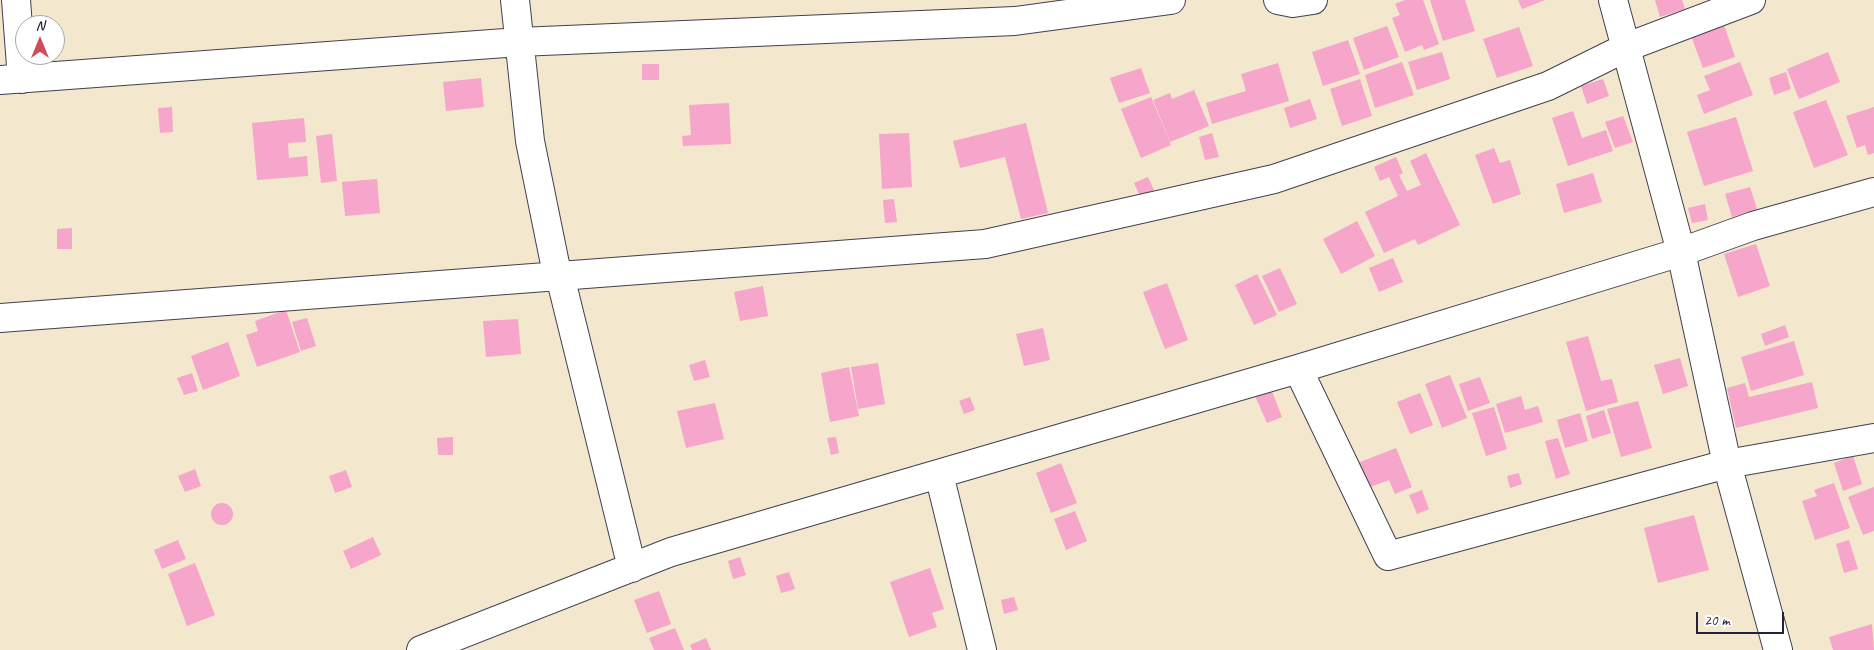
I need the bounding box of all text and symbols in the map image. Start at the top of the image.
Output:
north arrow [15,15,65,65]
text: N [36,17,44,34]
scale bar [1699,602,1786,634]
text: 20 m [1704,611,1730,630]

